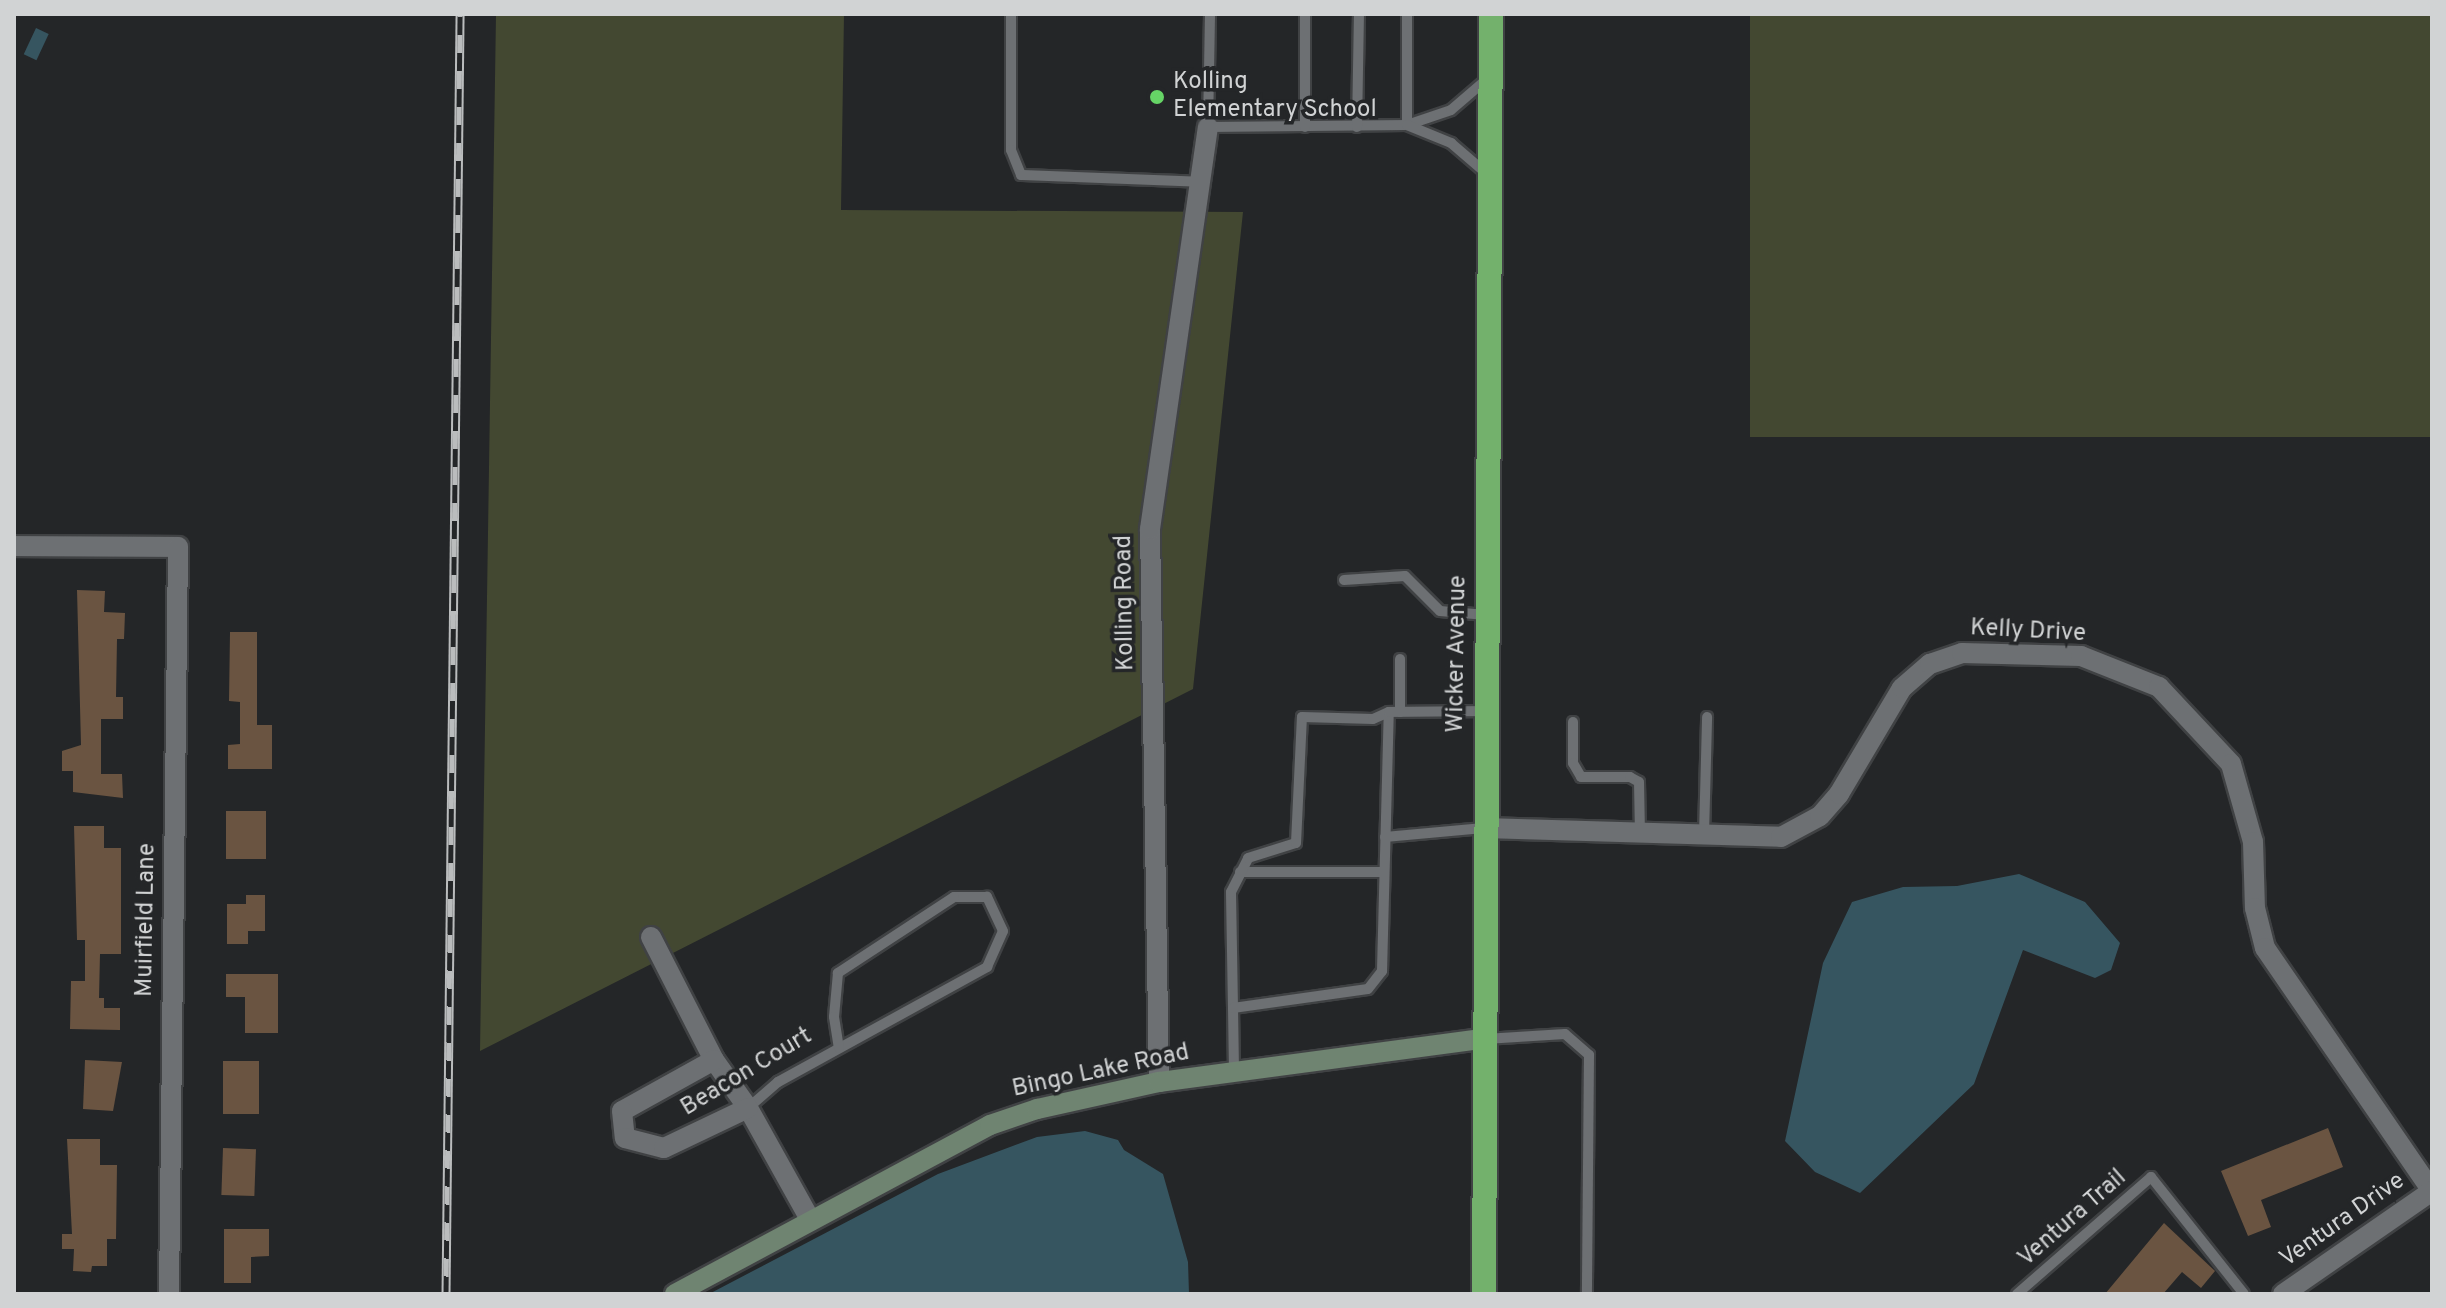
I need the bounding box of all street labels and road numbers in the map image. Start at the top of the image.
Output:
street label: Kolling Road [1110,535,1142,671]
street label: Wicker Avenue [1442,574,1474,734]
street label: Kelly Drive [1969,615,2087,649]
street label: Muirfield Lane [131,843,163,997]
street label: Beacon Court [676,1023,818,1123]
street label: Bingo Lake Road [1010,1039,1192,1105]
street label: Ventura Trail [2013,1164,2133,1274]
street label: Ventura Drive [2275,1167,2411,1275]

